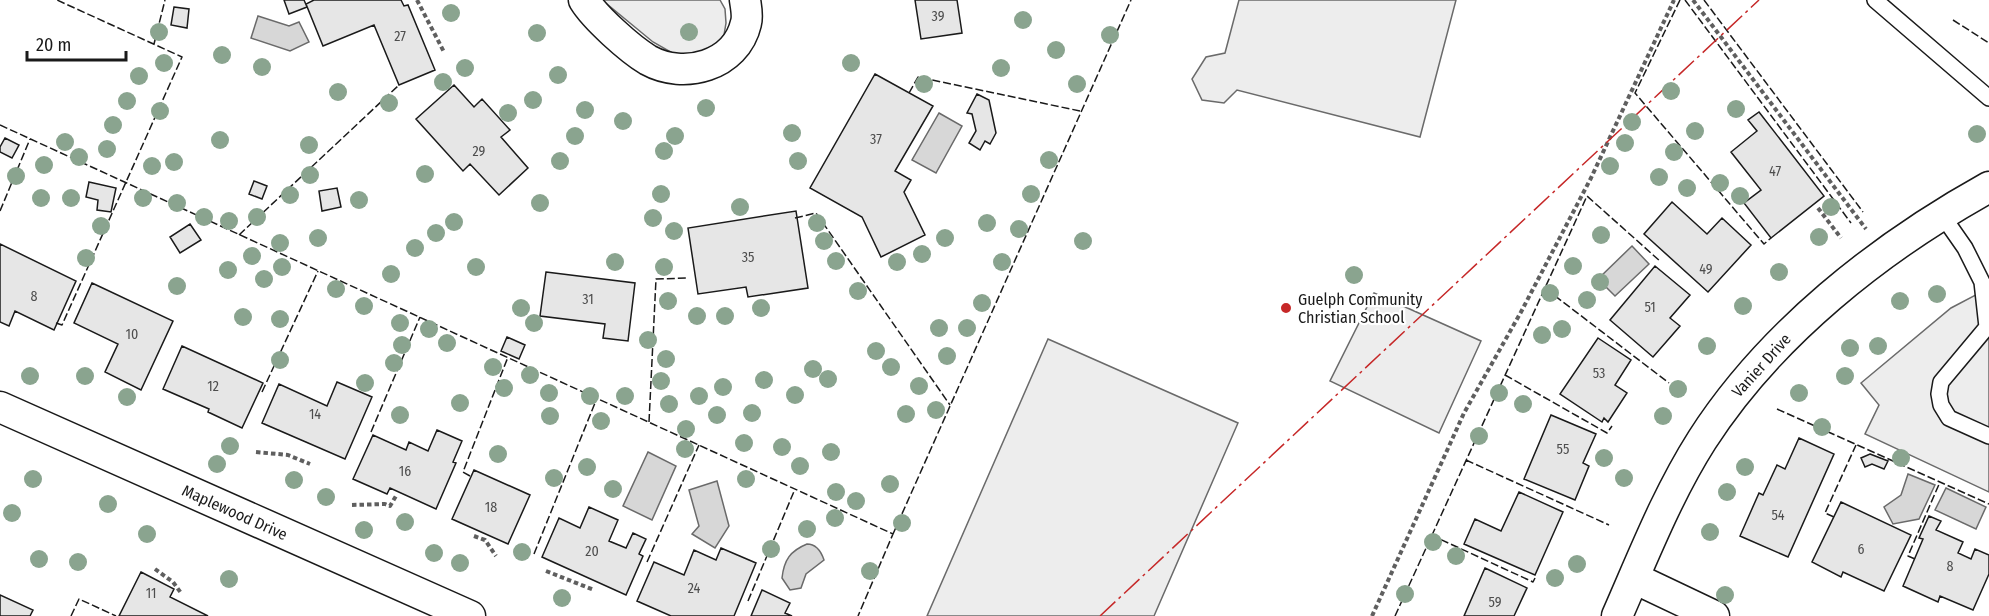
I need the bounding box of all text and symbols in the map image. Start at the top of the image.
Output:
house number: 39 [932,8,945,25]
scale bar [27,24,126,62]
house number: 27 [394,28,406,45]
text: 20 m [36,34,71,56]
house number: 37 [870,131,882,148]
house number: 29 [473,143,486,160]
house number: 47 [1769,163,1781,180]
house number: 35 [742,249,754,266]
house number: 49 [1699,261,1713,278]
house number: 8 [31,288,38,305]
place label: Guelph Community Christian School [1298,290,1423,327]
house number: 31 [582,291,594,308]
house number: 51 [1644,299,1656,316]
marker: Guelph Community Christian School [1279,301,1293,315]
house number: 10 [126,326,138,343]
street label: Vanier Drive [1728,330,1795,401]
house number: 53 [1593,365,1605,382]
house number: 12 [207,378,219,395]
house number: 14 [309,406,321,423]
house number: 55 [1557,441,1569,458]
house number: 16 [399,463,411,480]
street label: Maplewood Drive [179,481,290,544]
house number: 18 [485,499,497,516]
house number: 54 [1771,507,1785,524]
house number: 6 [1858,541,1865,558]
house number: 20 [585,543,599,560]
house number: 8 [1947,558,1954,575]
house number: 24 [688,580,701,597]
house number: 11 [146,585,156,602]
house number: 59 [1488,594,1502,611]

